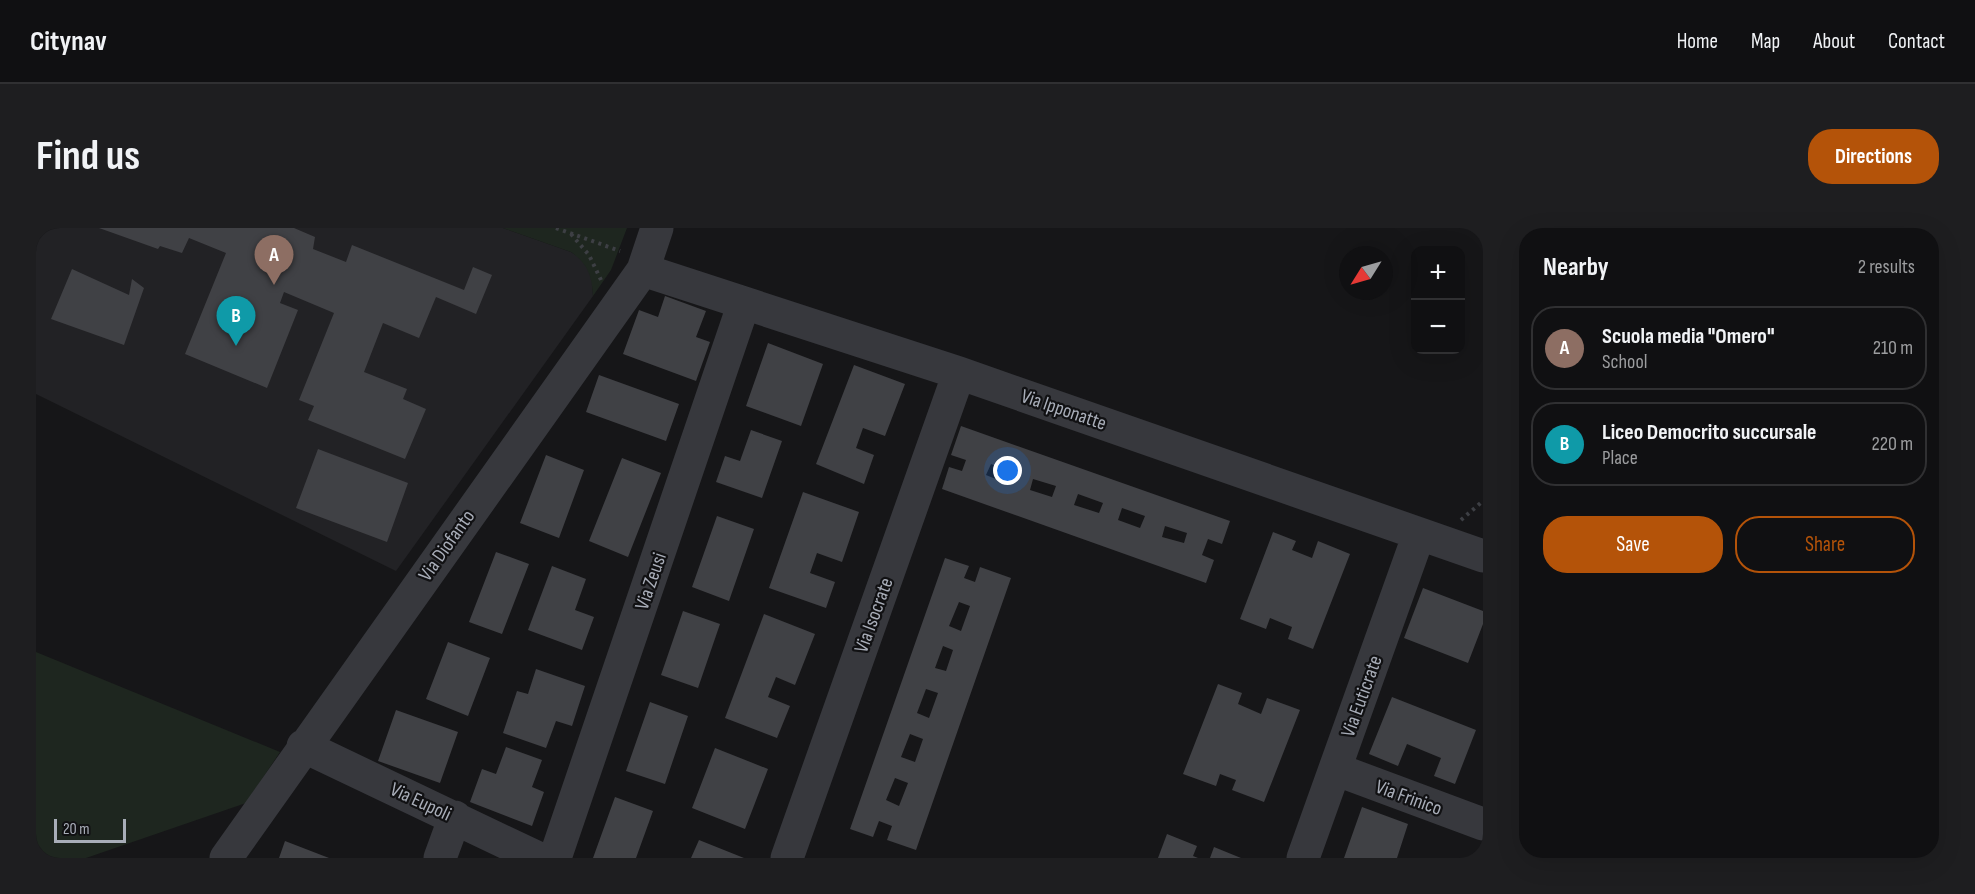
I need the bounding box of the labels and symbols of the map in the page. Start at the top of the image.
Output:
pin: A [254,236,294,285]
north arrow [1339,246,1393,300]
pin: B [216,296,256,346]
street label: Via Ipponatte [1018,384,1110,436]
your location [993,456,1022,485]
street label: Via Diofanto [414,505,480,586]
street label: Via Zeusi [630,550,672,613]
street label: Via Isocrate [849,575,899,656]
street label: Via Euticrate [1336,652,1388,740]
street label: Via Frinico [1372,775,1445,821]
street label: Via Eupoli [386,777,455,826]
scale bar [54,816,126,844]

